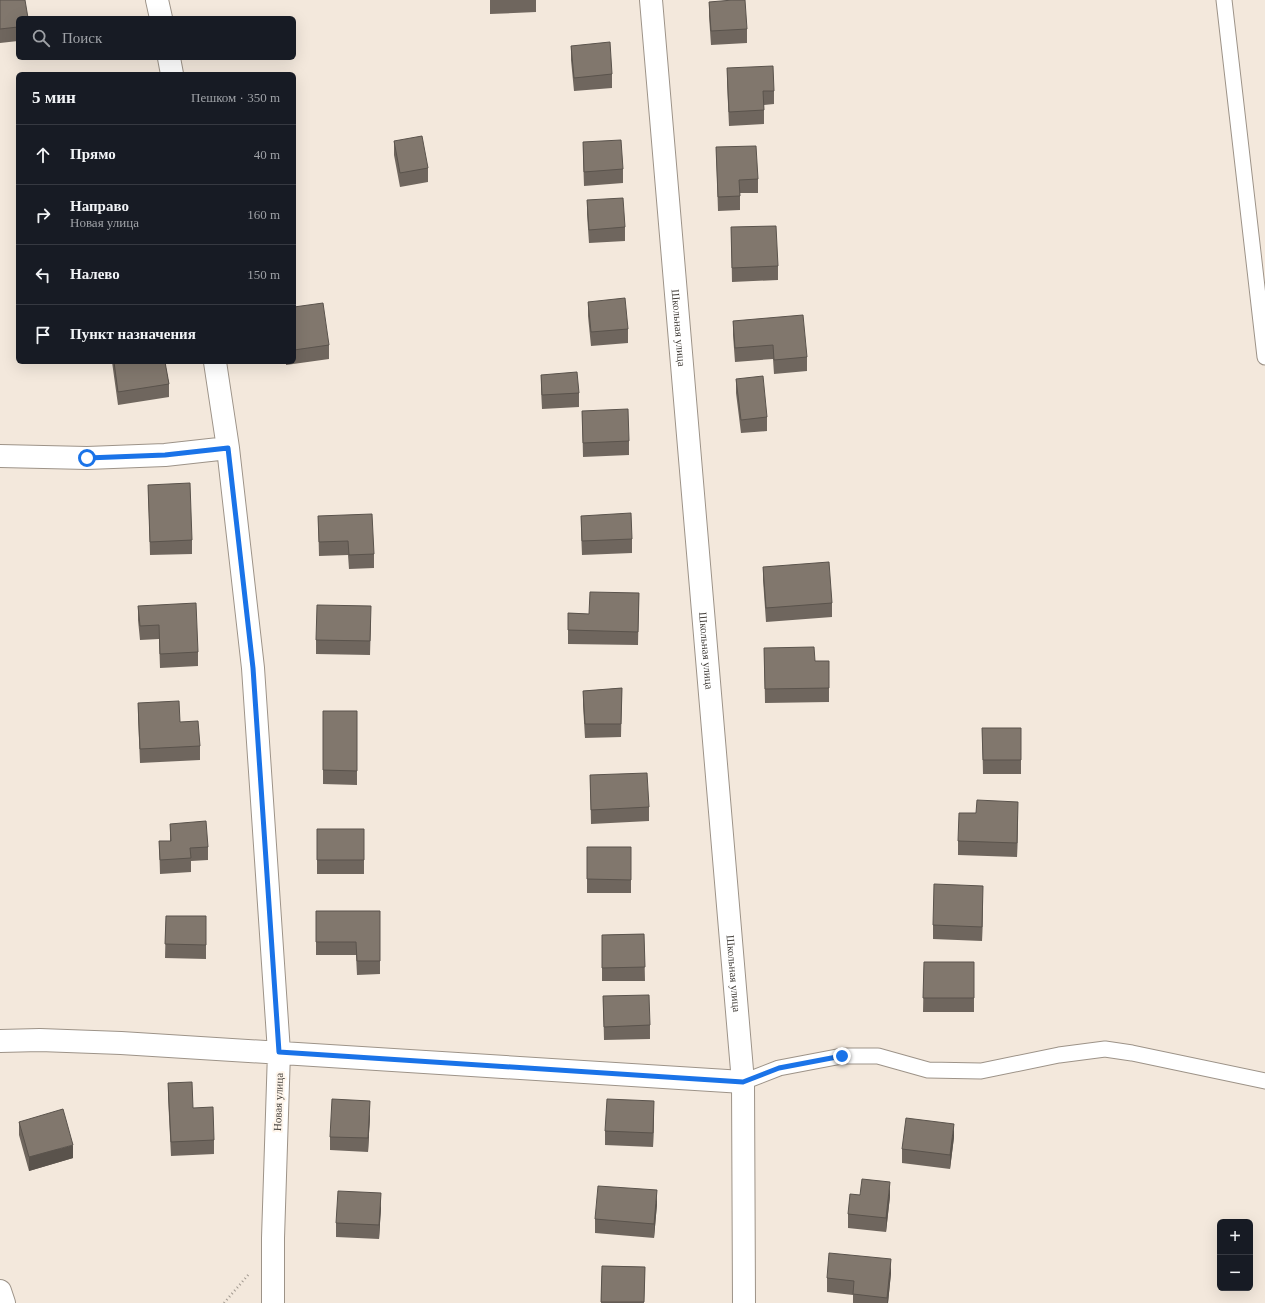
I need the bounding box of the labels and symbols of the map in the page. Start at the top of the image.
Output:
street label: Школьная улица [670,289,688,367]
route start [78,449,96,467]
street label: Школьная улица [697,611,716,690]
street label: Школьная улица [725,934,743,1013]
route end [833,1047,851,1065]
street label: Новая улица [271,1073,285,1131]

